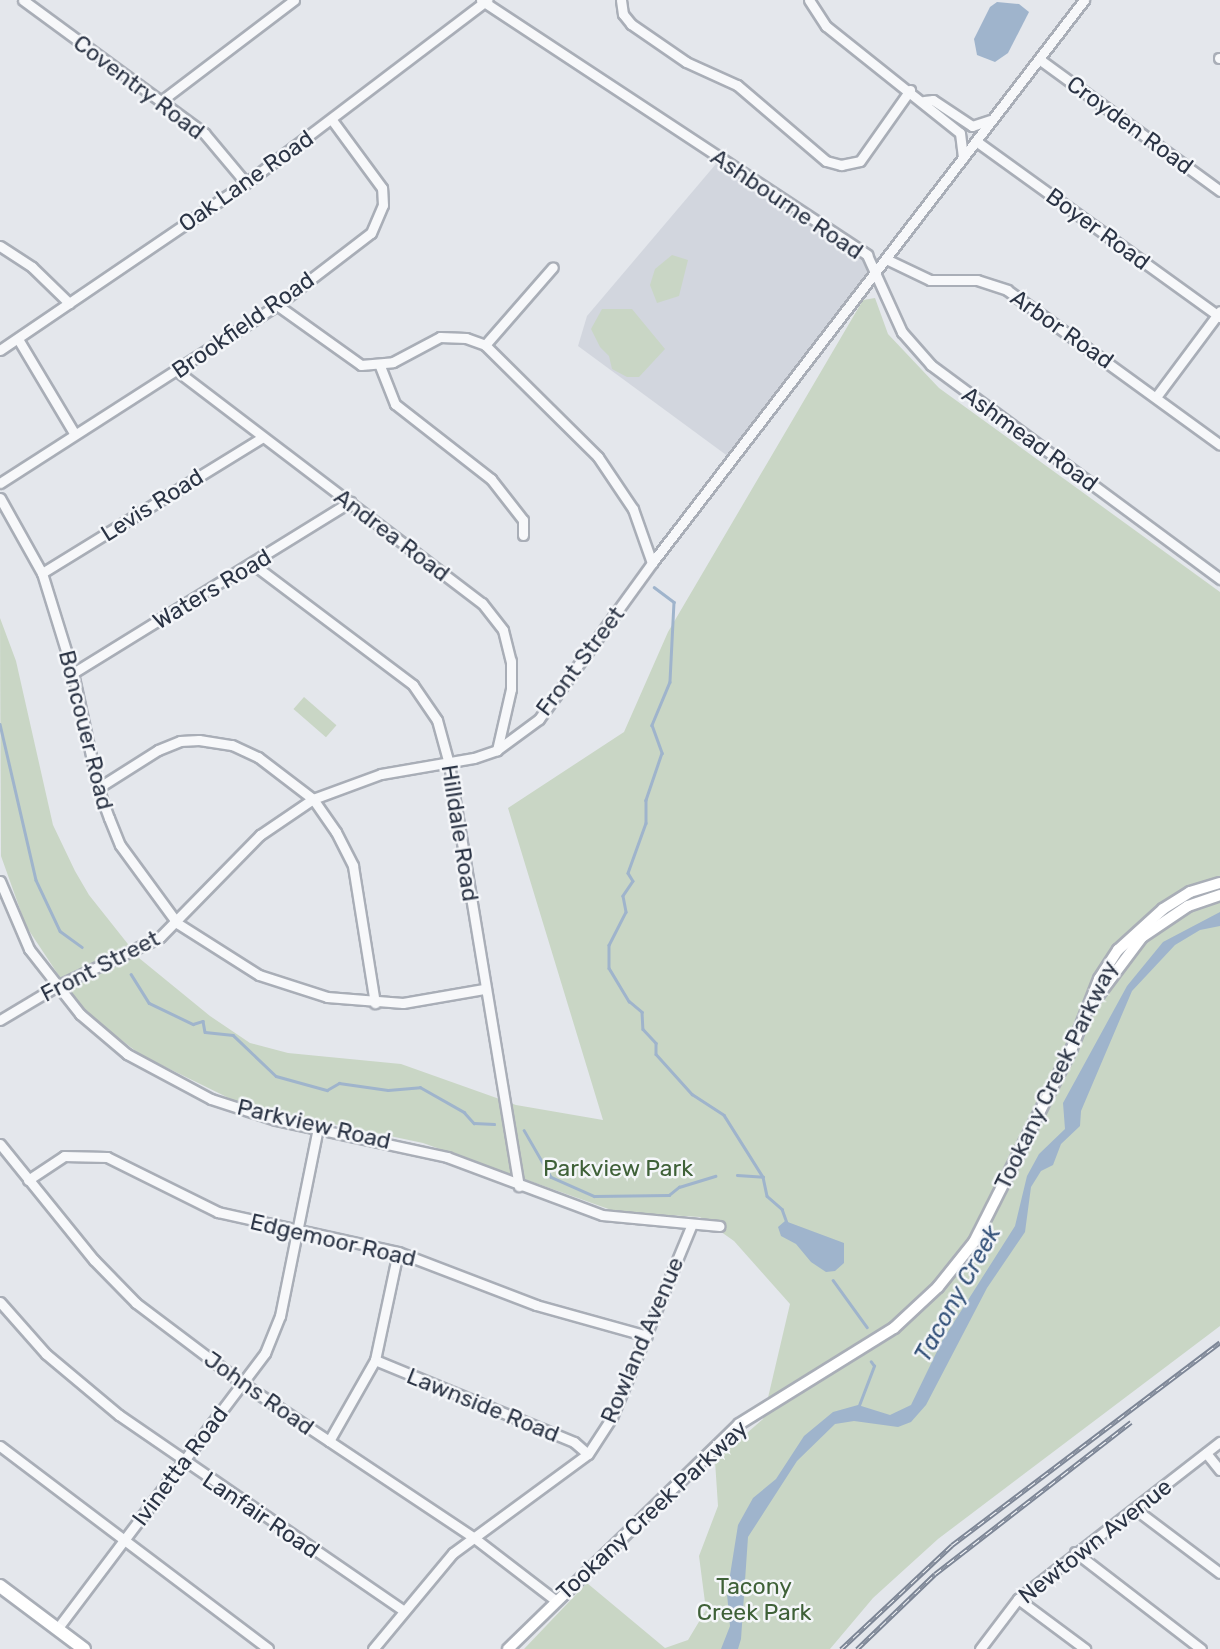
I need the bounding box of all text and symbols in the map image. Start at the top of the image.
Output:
street label: Coventry Road [68,29,210,145]
street label: Croyden Road [1061,70,1199,180]
street label: Oak Lane Road [173,124,319,238]
street label: Ashbourne Road [706,143,868,265]
street label: Boyer Road [1040,182,1156,276]
street label: Brookfield Road [167,266,319,384]
street label: Arbor Road [1005,283,1119,375]
street label: Ashmead Road [957,381,1103,497]
street label: Levis Road [96,463,208,547]
street label: Andrea Road [329,483,455,587]
street label: Waters Road [148,543,276,635]
street label: Front Street [530,601,630,721]
street label: Boncouer Road [53,647,119,813]
street label: Hilldale Road [436,763,484,903]
street label: Front Street [36,924,164,1008]
street label: Tookany Creek Parkway [988,956,1124,1194]
street label: Parkview Road [234,1093,394,1155]
park label: Parkview Park [543,1154,693,1182]
street label: Edgemoor Road [247,1207,419,1273]
water label: Tacony Creek [909,1220,1007,1368]
street label: Rowland Avenue [594,1253,690,1427]
street label: Johns Road [199,1345,319,1441]
street label: Lawnside Road [403,1362,563,1448]
street label: Ivinetta Road [126,1401,234,1531]
street label: Tookany Creek Parkway [550,1414,754,1606]
street label: Lanfair Road [197,1466,325,1564]
street label: Newtown Avenue [1013,1472,1177,1610]
park label: Tacony Creek Park [697,1572,811,1626]

